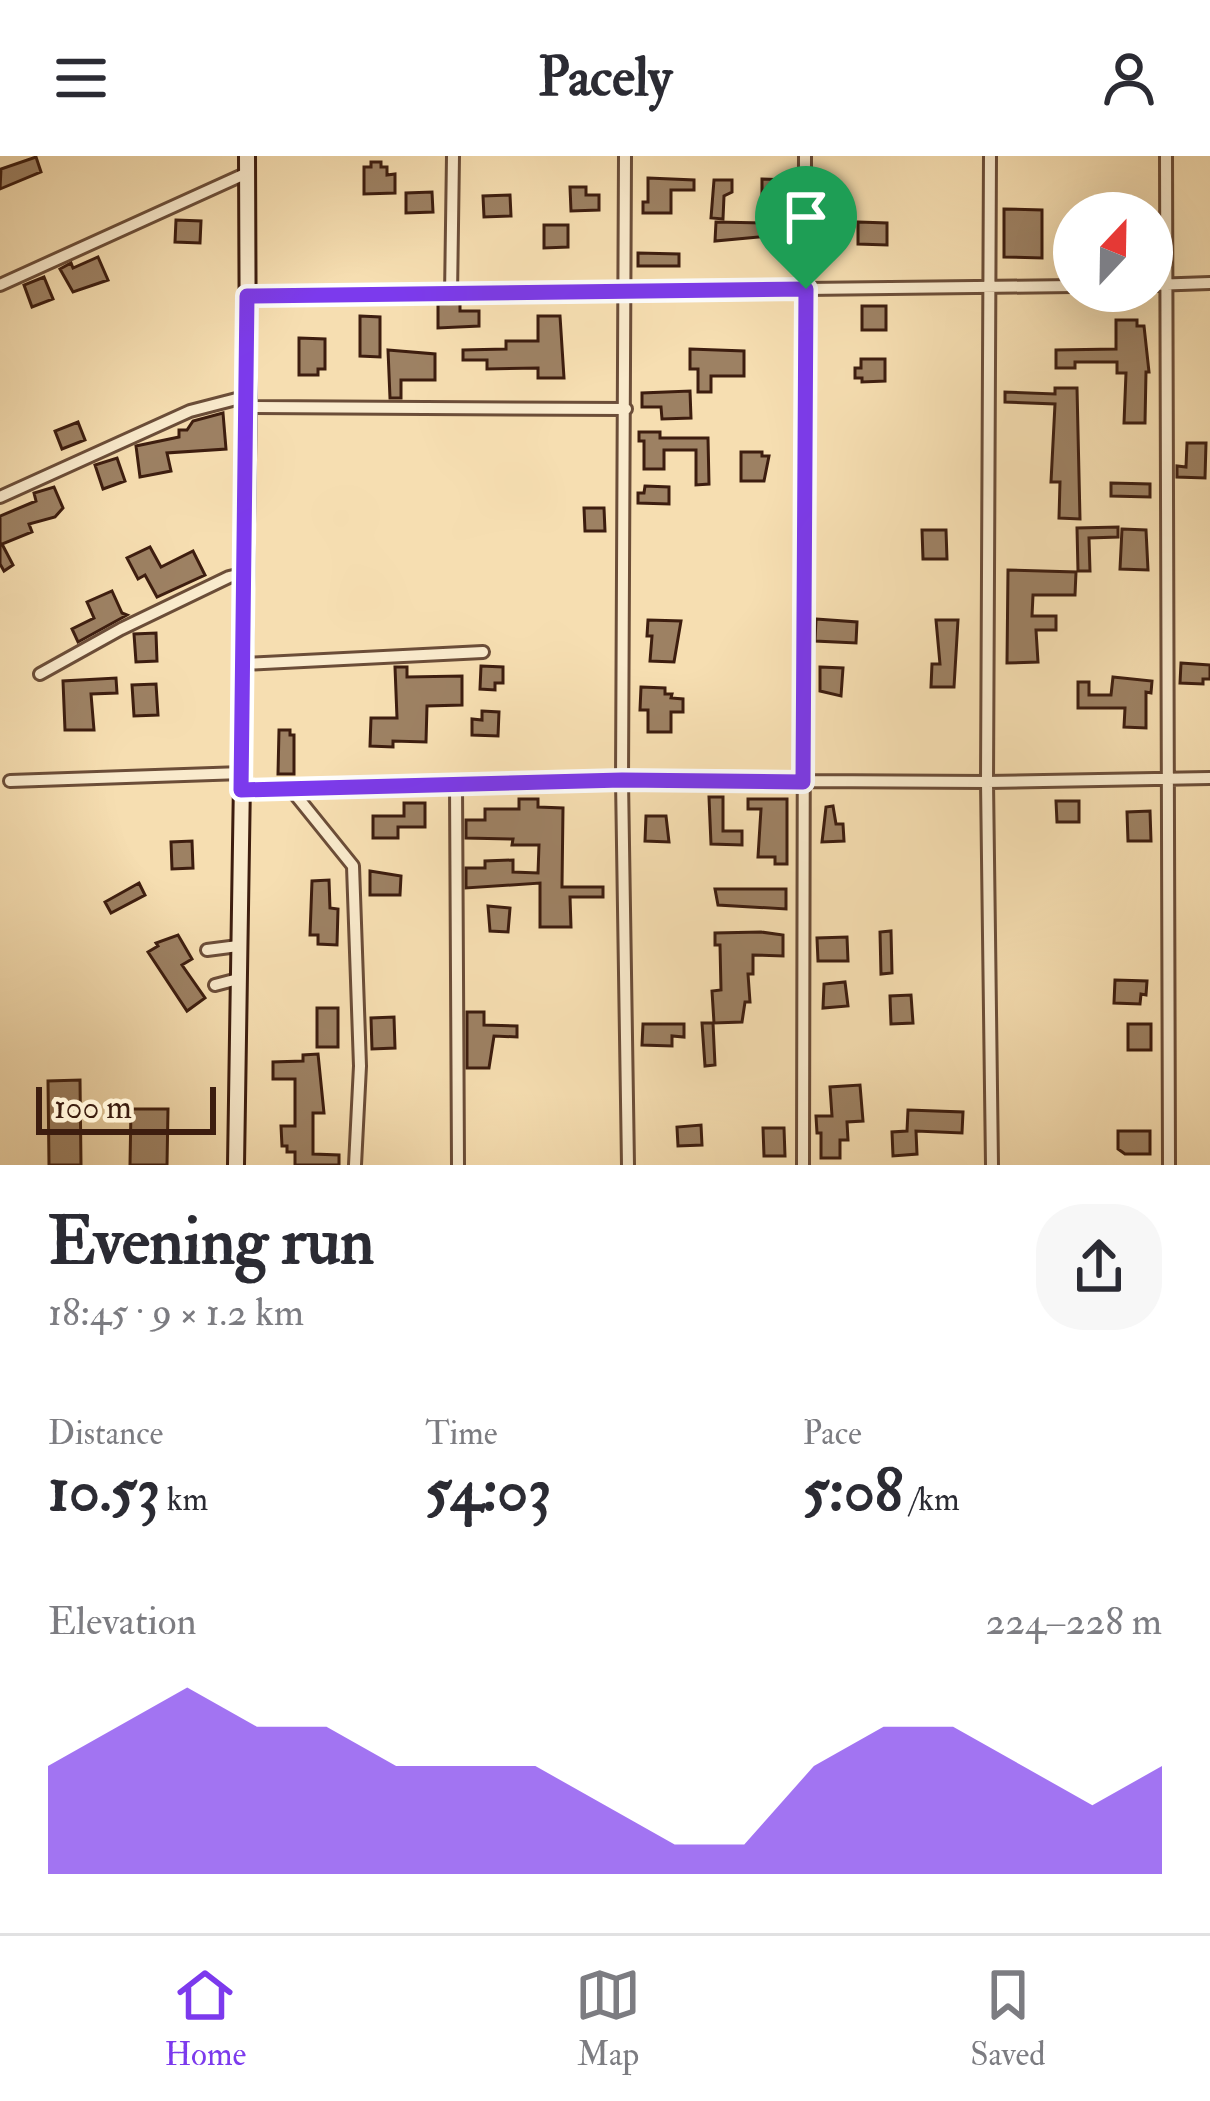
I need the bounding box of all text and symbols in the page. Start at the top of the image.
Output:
text: Pacely [538,44,672,112]
icon: menu [48,45,114,111]
icon: person [1096,45,1162,111]
pin [755,166,857,289]
icon: arrive [773,184,839,250]
north arrow [1053,192,1173,312]
map controls [1053,192,1173,312]
scale bar [36,1081,216,1134]
text: 100 m [54,1087,132,1128]
text: Evening run [48,1201,374,1284]
button: share [1036,1204,1162,1330]
text: 18:45 · 9 × 1.2 km [48,1288,304,1337]
text: Distance [48,1413,163,1454]
text: Time [425,1413,497,1454]
text: Pace [803,1413,862,1454]
text: 10.53 [48,1454,160,1529]
text: 54:03 [425,1454,551,1529]
text: 5:08 [803,1454,903,1529]
text: km [160,1479,208,1520]
text: /km [903,1479,960,1520]
text: Elevation [48,1597,197,1646]
text: 224–228 m [985,1597,1162,1646]
tab: Home [164,1962,246,2075]
tab: Map [575,1962,641,2075]
tab: Saved [970,1962,1046,2075]

